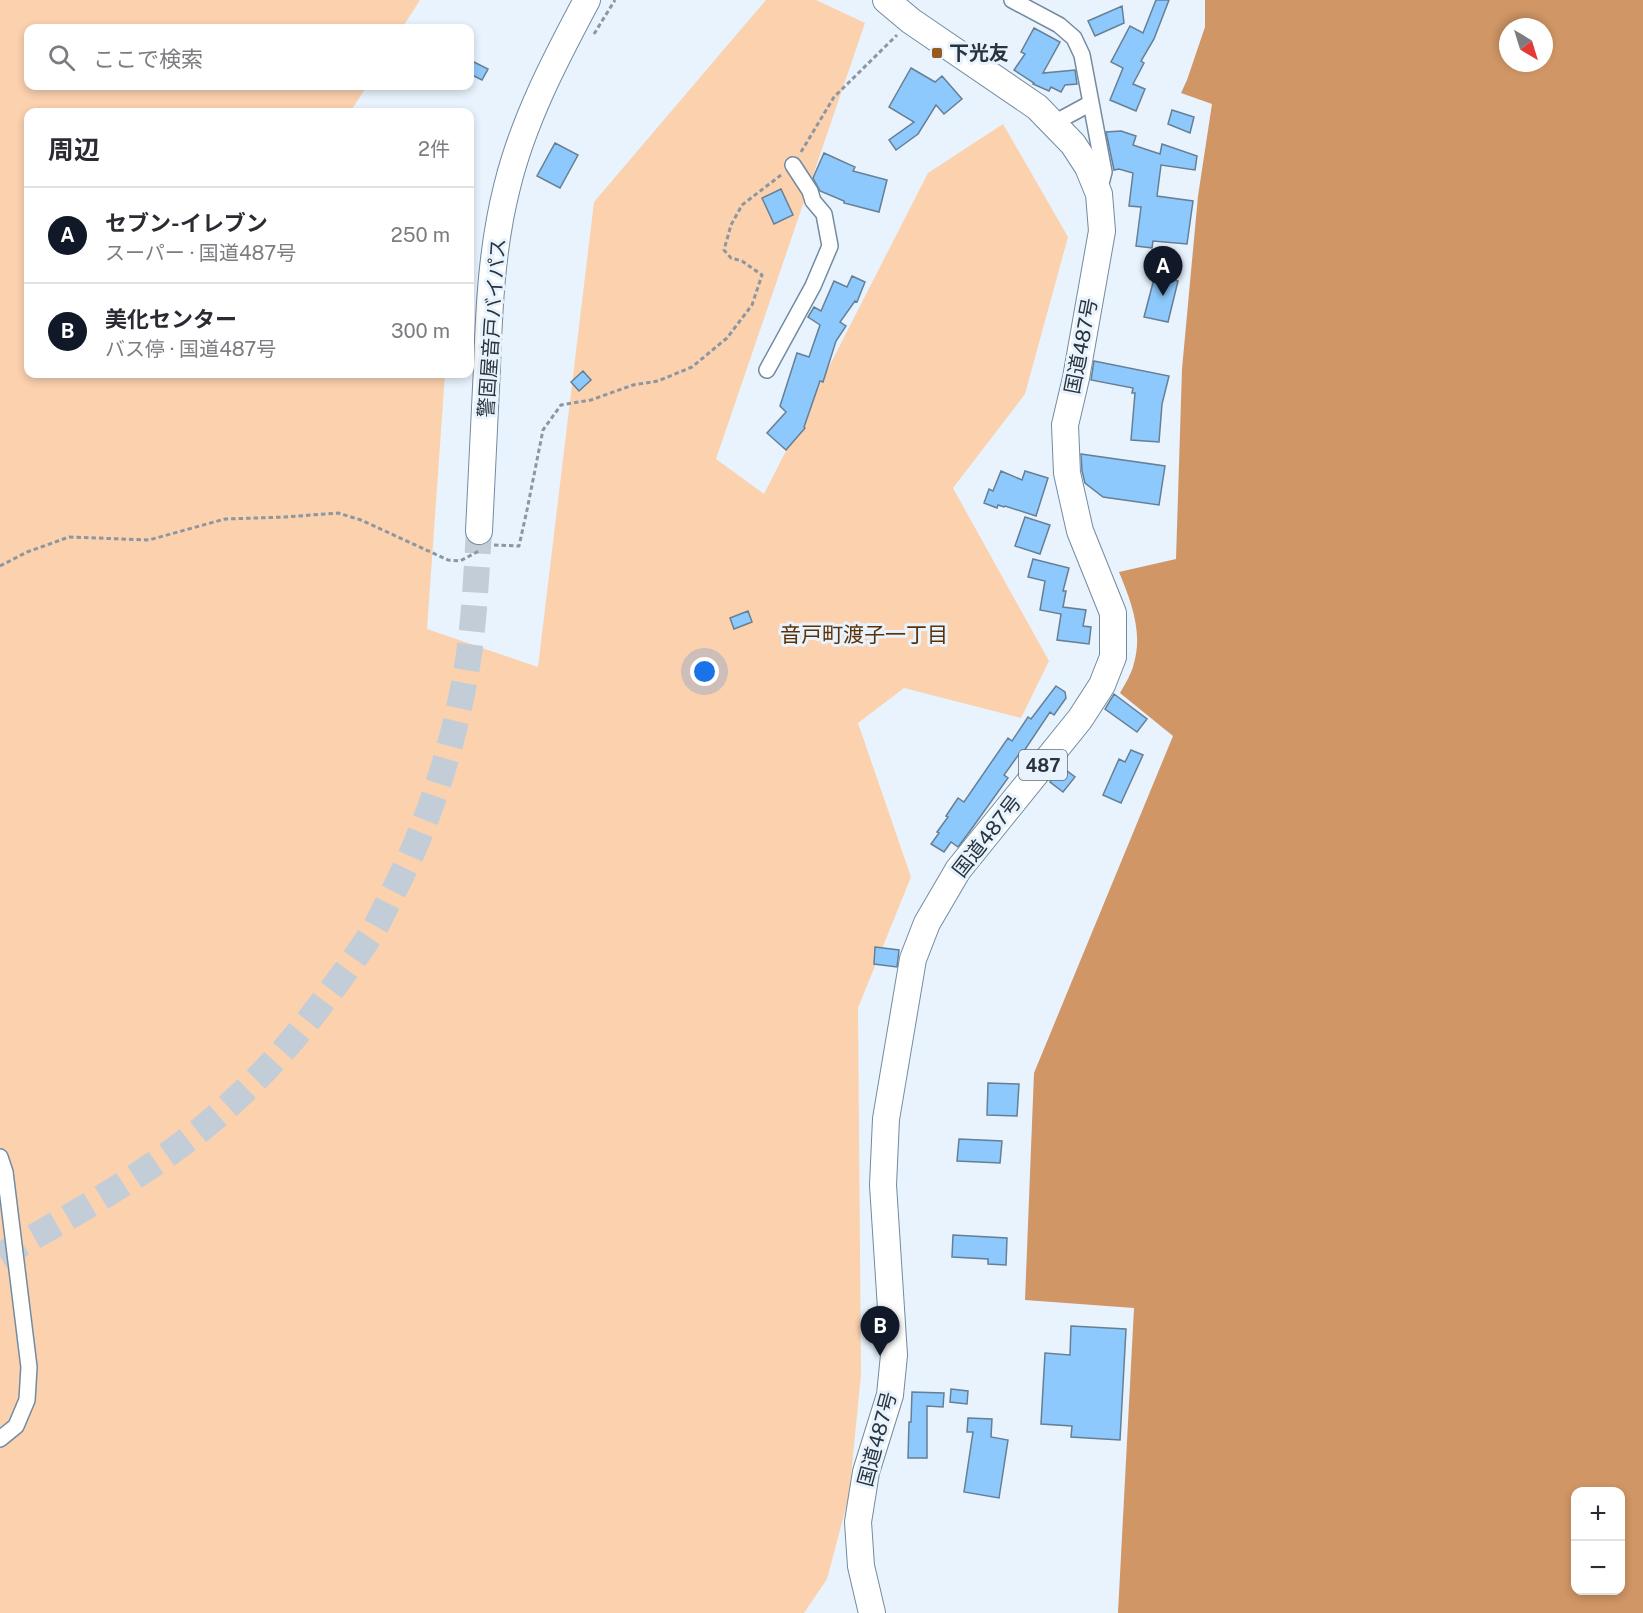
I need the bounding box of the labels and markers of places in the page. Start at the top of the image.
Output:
place label: 下光友 [949,41,1009,65]
marker: 下光友 [930,46,944,60]
pin: A [1144,246,1182,296]
pin: B [860,1306,900,1356]

